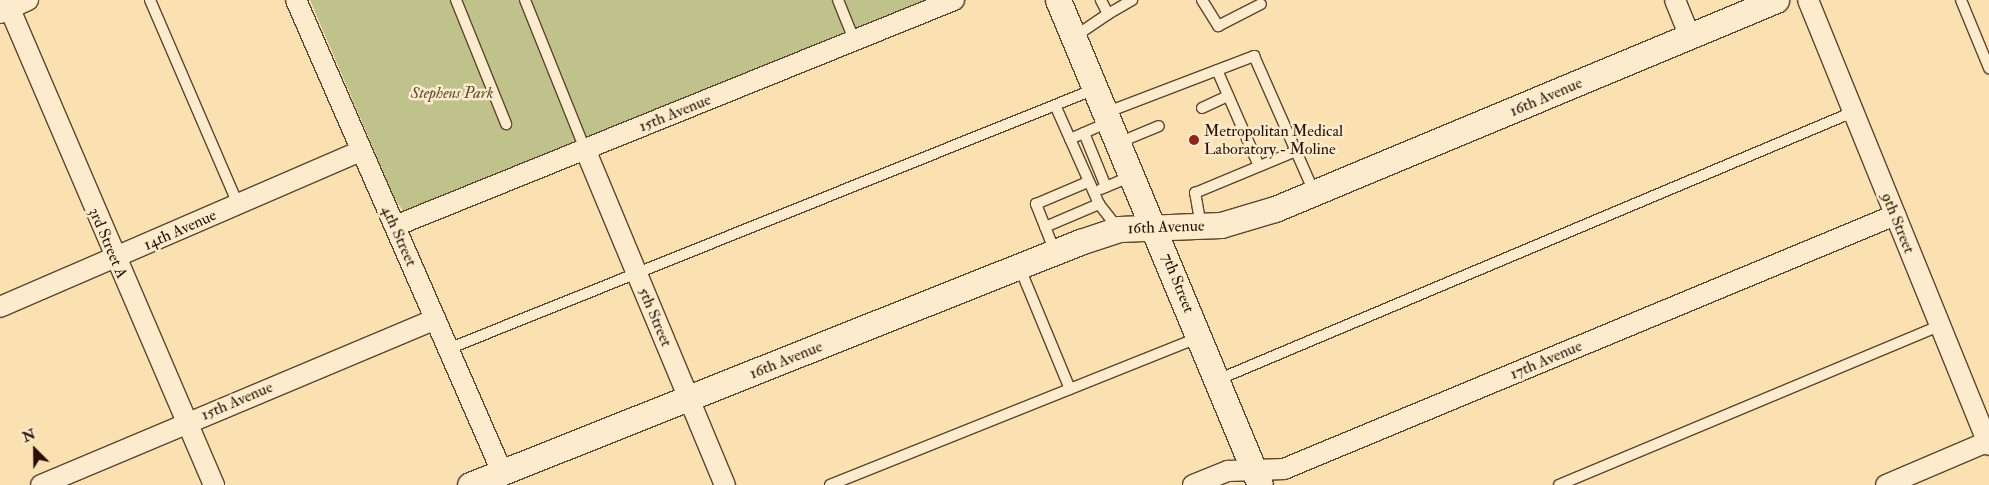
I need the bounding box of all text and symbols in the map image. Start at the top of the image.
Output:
street label: 16th Avenue [1507,73,1585,121]
park label: Stephens Park [411,83,493,103]
street label: 15th Avenue [636,90,714,136]
place label: Metropolitan Medical Laboratory - Moline [1204,121,1343,159]
marker: Metropolitan Medical Laboratory - Moline [1188,134,1200,146]
street label: 9th Street [1877,190,1919,256]
street label: 4th Street [377,203,421,269]
street label: 3rd Street A [84,205,132,281]
street label: 14th Avenue [141,205,219,255]
street label: 16th Avenue [1127,216,1205,238]
street label: 7th Street [1157,250,1199,316]
street label: 5th Street [634,284,676,350]
street label: 17th Avenue [1507,336,1585,384]
street label: 16th Avenue [747,337,825,383]
street label: 15th Avenue [198,377,276,425]
north arrow [10,425,60,475]
text: N [20,425,38,446]

